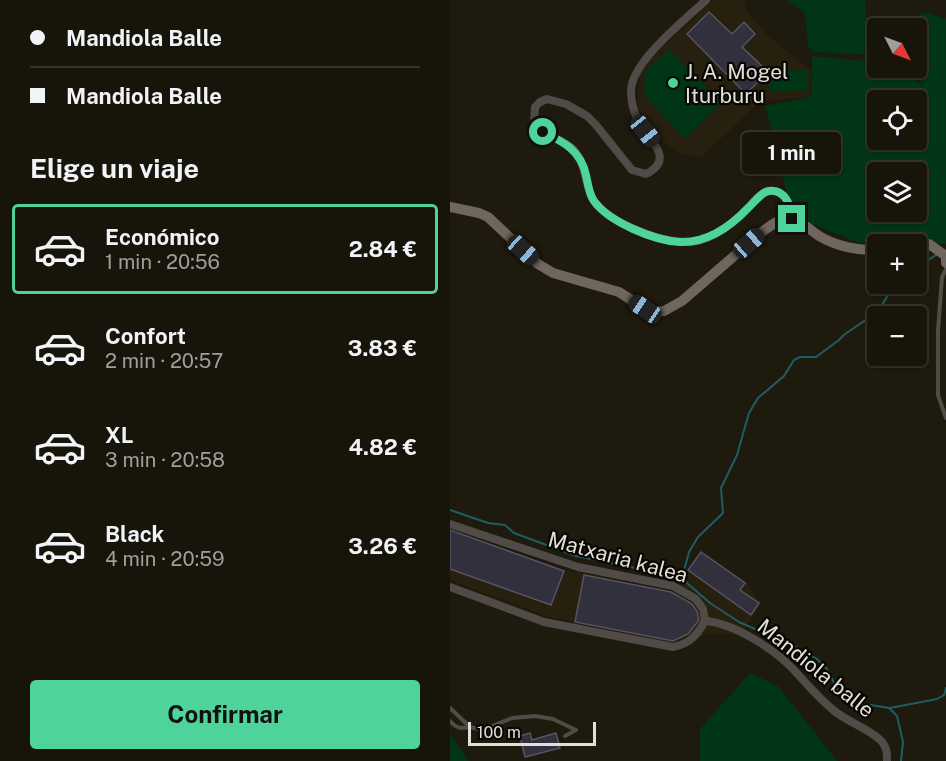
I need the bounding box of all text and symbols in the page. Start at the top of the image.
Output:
north arrow [867,18,927,78]
map controls [867,18,927,366]
text: Mandiola Balle [66,25,222,51]
place label: J. A. Mogel Iturburu [685,59,788,108]
marker: J. A. Mogel Iturburu [666,76,680,90]
text: Mandiola Balle [66,83,222,109]
button: locate [867,90,927,150]
car [627,111,663,151]
route start [529,118,556,145]
callout: 1 min [742,132,842,174]
text: 1 min [767,141,816,165]
text: Elige un viaje [30,152,199,184]
button: layers [867,162,927,222]
route end [778,205,805,232]
icon: car [33,222,87,276]
text: Económico [105,224,220,250]
car [730,224,768,262]
car [504,231,542,269]
button: + [867,234,927,294]
text: 2.84 € [349,236,417,262]
text: 1 min · 20:56 [105,250,220,274]
car [625,291,665,327]
button: − [867,306,927,366]
icon: car [33,321,87,375]
text: Confort [105,323,186,349]
text: 3.83 € [348,335,417,361]
text: 2 min · 20:57 [105,349,223,373]
icon: car [33,420,87,474]
text: XL [105,422,133,448]
text: 4.82 € [349,434,417,460]
text: 3 min · 20:58 [105,448,225,472]
icon: car [33,519,87,573]
text: Black [105,521,164,547]
street label: Matxaria kalea [546,526,690,588]
text: 3.26 € [348,533,417,559]
text: 4 min · 20:59 [105,547,225,571]
street label: Mandiola balle [753,613,879,723]
button: Confirmar [30,680,420,749]
scale bar [468,719,596,746]
text: 100 m [477,723,521,742]

